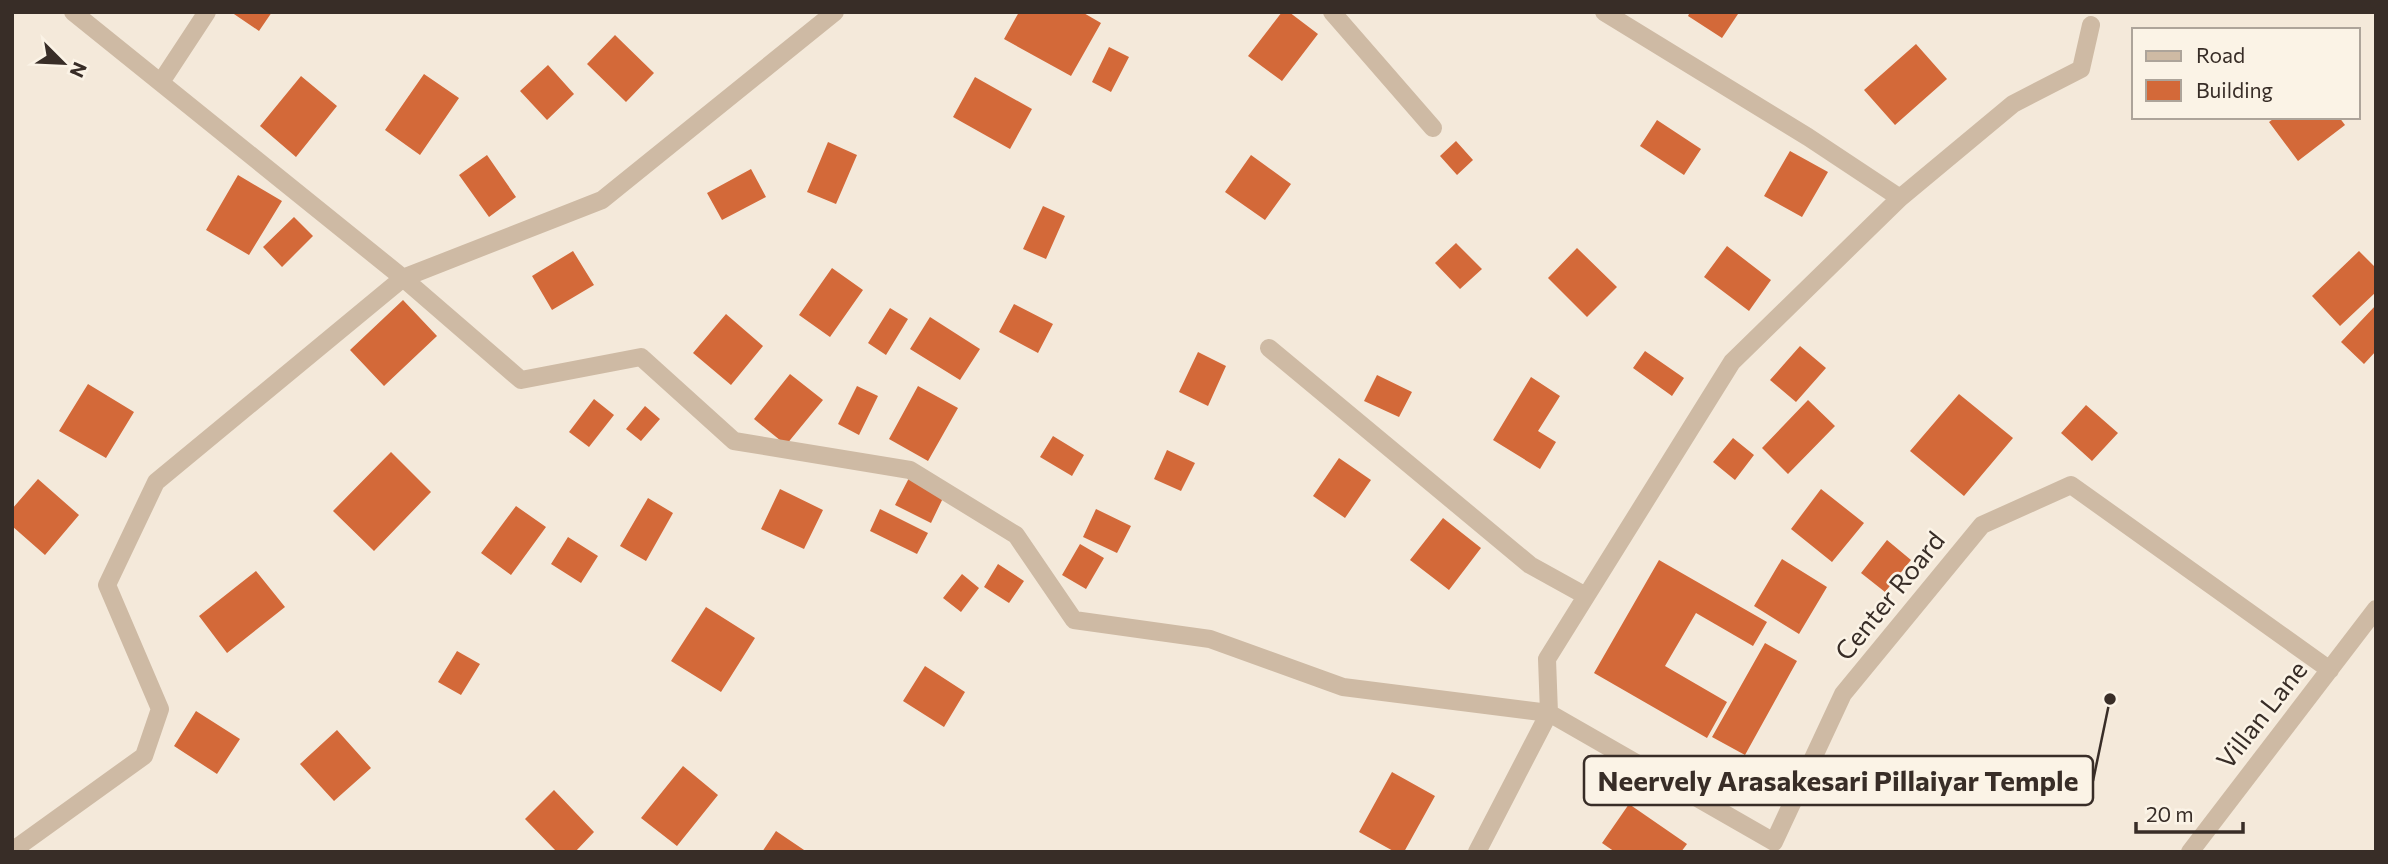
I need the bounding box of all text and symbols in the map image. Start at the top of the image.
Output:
north arrow [28,28,98,98]
legend [2132,28,2360,119]
text: Road [2196,42,2245,67]
text: N [66,59,92,81]
text: Building [2196,77,2273,102]
street label: Center Roard [1827,524,1950,666]
street label: Villan Lane [2209,654,2313,774]
callout: Neervely Arasakesari Pillaiyar Temple [1584,756,2093,805]
text: Neervely Arasakesari Pillaiyar Temple [1598,763,2078,797]
scale bar [2136,790,2243,834]
text: 20 m [2146,801,2194,826]

